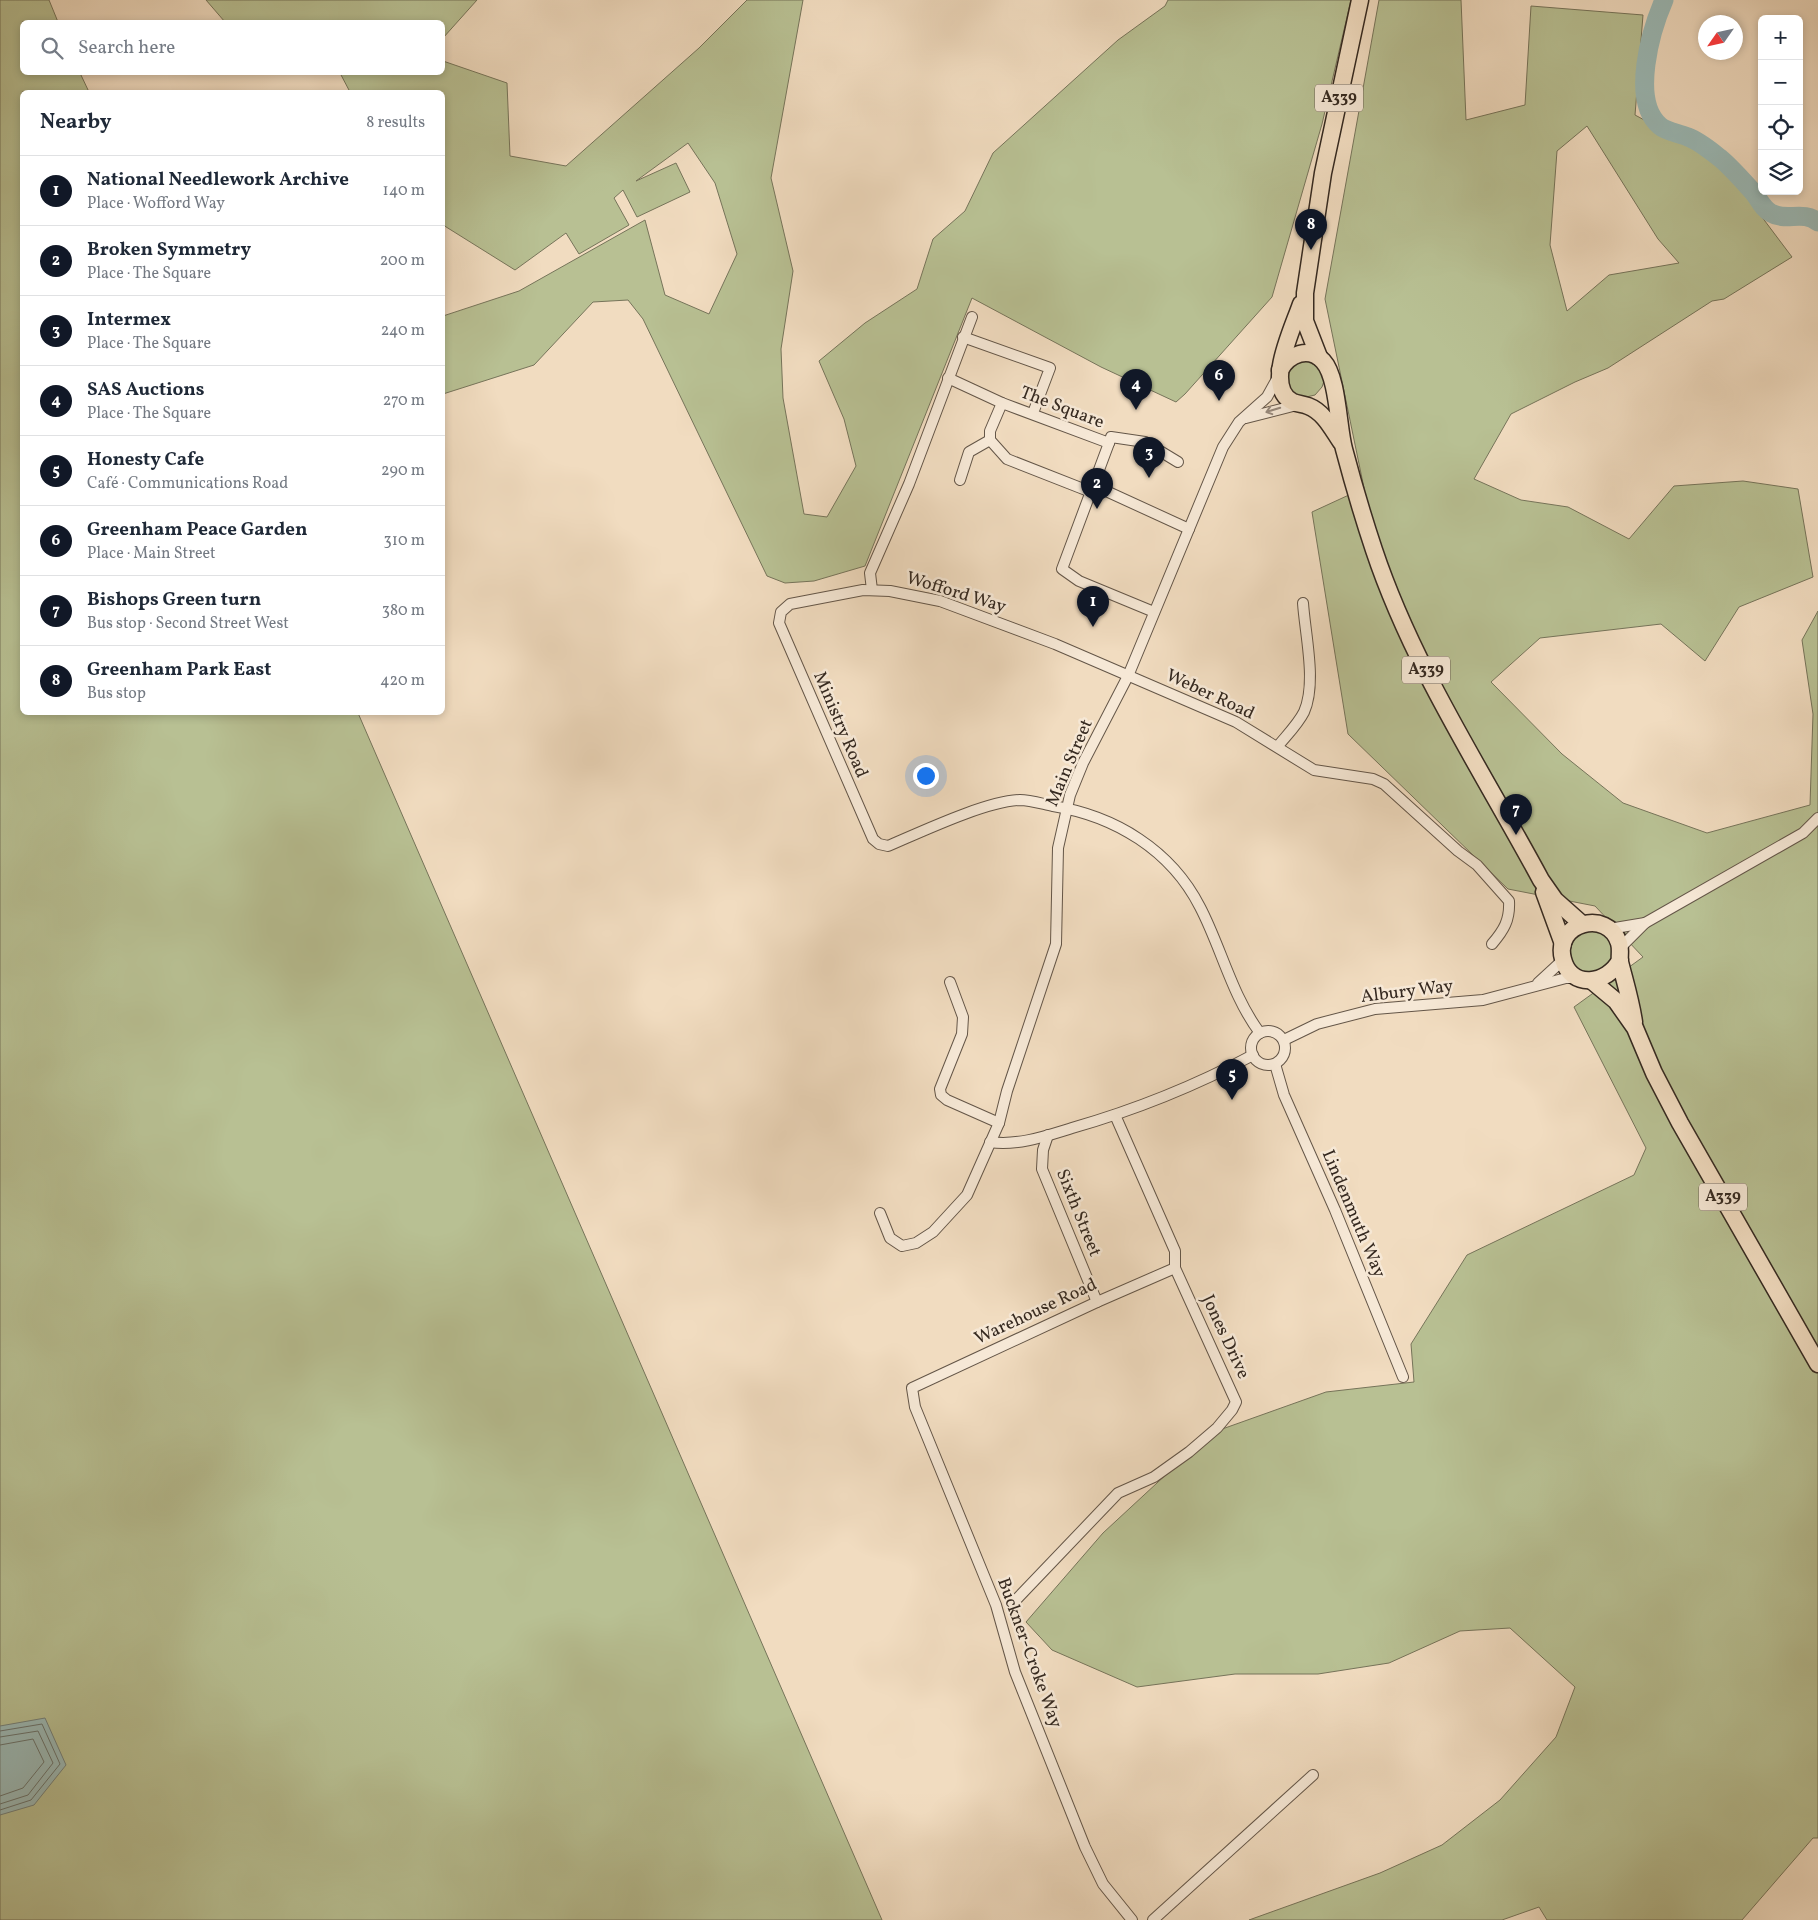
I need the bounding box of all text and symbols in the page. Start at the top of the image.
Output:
north arrow [1698,15,1743,60]
map controls [1758,15,1803,195]
button: + [1758,15,1803,60]
search box [20,20,445,75]
icon: search [38,34,66,62]
text: Search here [78,35,175,61]
button: − [1758,60,1803,105]
road number: A339 [1315,85,1363,112]
button: locate [1758,105,1803,150]
text: Nearby [40,108,111,137]
text: 8 results [366,112,425,134]
button: layers [1758,150,1803,195]
text: National Needlework Archive [87,167,349,193]
text: 1 [53,180,59,202]
text: 140 m [383,180,425,202]
text: Place · Wofford Way [87,193,225,215]
pin: 8 [1295,209,1327,250]
text: Broken Symmetry [87,237,251,263]
text: 2 [52,250,60,272]
text: 200 m [380,250,425,272]
text: Place · The Square [87,263,211,285]
text: Intermex [87,307,171,333]
text: 3 [52,320,60,342]
text: 240 m [381,320,425,342]
text: Place · The Square [87,333,211,355]
pin: 6 [1203,360,1235,401]
pin: 4 [1120,369,1152,410]
text: SAS Auctions [87,377,205,403]
street label: The Square [1016,381,1108,435]
text: 4 [51,390,61,412]
text: 270 m [383,390,425,412]
text: Place · The Square [87,403,211,425]
one-way arrow [1266,405,1282,415]
pin: 3 [1133,437,1165,478]
text: Honesty Cafe [87,447,204,473]
text: 5 [52,460,60,482]
text: 290 m [381,460,425,482]
pin: 2 [1081,468,1113,509]
text: Café · Communications Road [87,473,288,495]
text: Greenham Peace Garden [87,517,307,543]
text: 6 [52,530,60,552]
text: 310 m [384,530,425,552]
text: Place · Main Street [87,543,216,565]
street label: Wofford Way [903,566,1009,620]
pin: 1 [1077,586,1109,627]
text: Bishops Green turn [87,587,261,613]
text: 7 [52,600,60,622]
text: 380 m [382,600,425,622]
text: Bus stop · Second Street West [87,613,289,635]
road number: A339 [1402,656,1450,684]
text: Greenham Park East [87,657,271,683]
street label: Weber Road [1162,664,1258,726]
street label: Ministry Road [806,668,874,782]
text: 8 [52,670,60,692]
text: 420 m [380,670,425,692]
text: Bus stop [87,683,146,705]
street label: Main Street [1040,715,1100,811]
your location [913,763,939,789]
pin: 7 [1500,794,1532,835]
street label: Albury Way [1359,974,1455,1010]
pin: 5 [1216,1059,1248,1100]
street label: Lindenmuth Way [1315,1146,1391,1282]
street label: Sixth Street [1049,1165,1107,1261]
road number: A339 [1699,1184,1747,1210]
street label: Warehouse Road [971,1273,1101,1351]
street label: Jones Drive [1195,1291,1255,1383]
street label: Buckner-Croke Way [990,1574,1068,1732]

